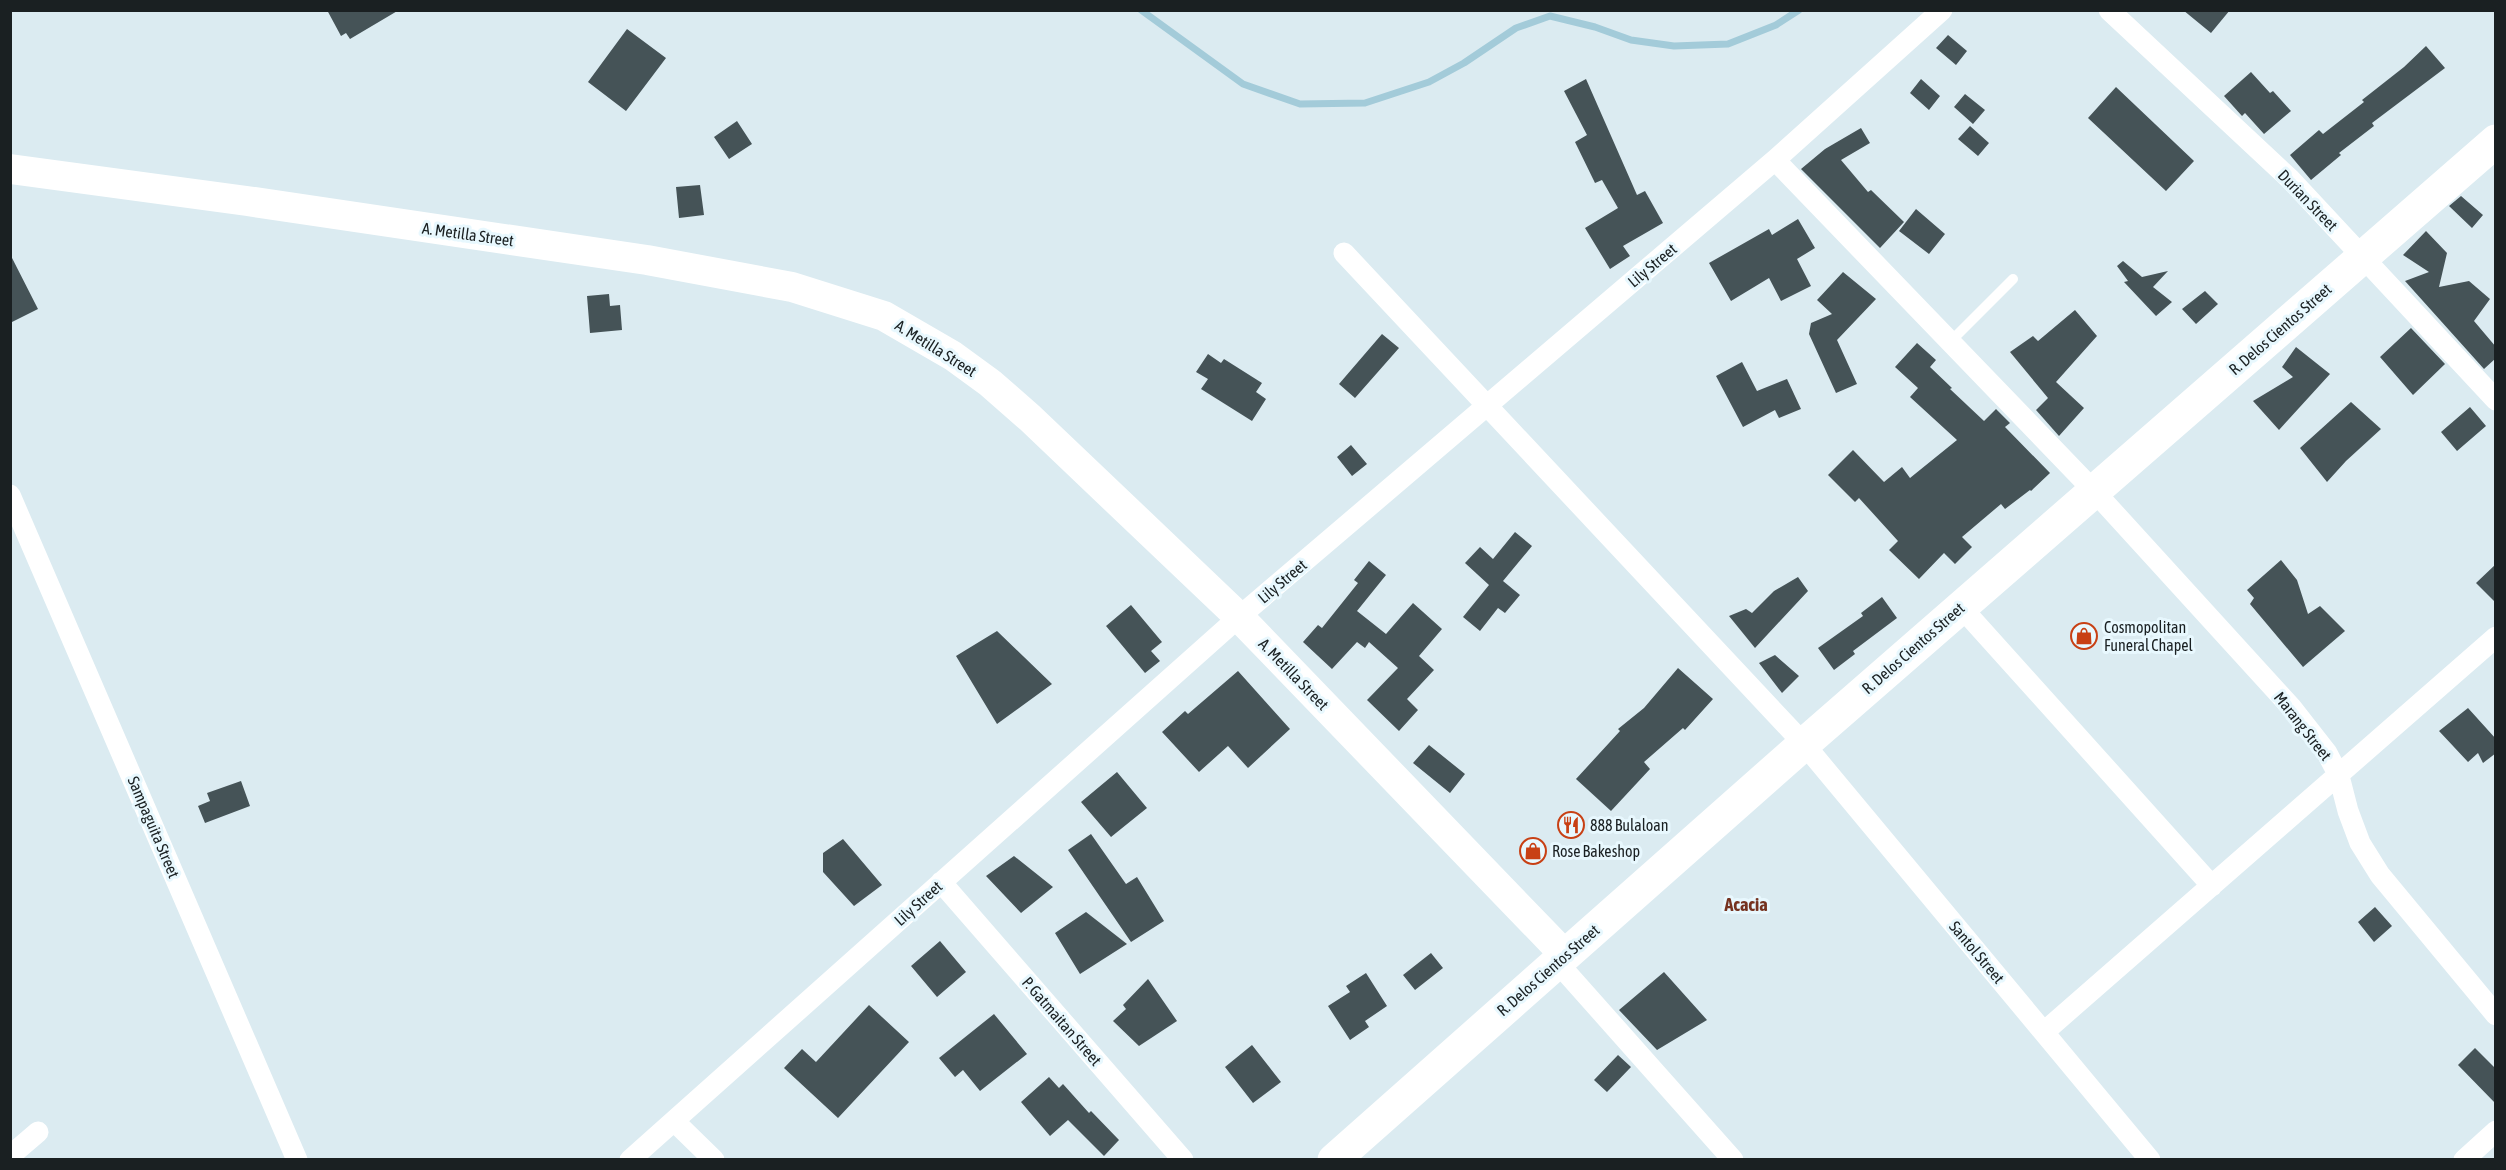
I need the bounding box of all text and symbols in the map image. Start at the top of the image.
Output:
street label: Durian Street [2275,166,2342,234]
street label: A. Metilla Street [421,219,515,249]
street label: Lily Street [1624,239,1681,291]
street label: R. Delos Cientos Street [2225,279,2335,378]
street label: A. Metilla Street [892,316,980,380]
street label: Lily Street [1254,555,1311,607]
street label: R. Delos Cientos Street [1858,598,1968,697]
place label: Cosmopolitan Funeral Chapel [2104,618,2194,655]
shop icon: Cosmopolitan Funeral Chapel [2069,621,2099,651]
street label: A. Metilla Street [1255,635,1333,714]
street label: Marang Street [2270,688,2336,765]
street label: Sampaguita Street [124,774,184,881]
restaurant icon: 888 Bulaloan [1556,810,1586,840]
place label: 888 Bulaloan [1590,816,1669,834]
shop icon: Rose Bakeshop [1518,836,1548,866]
place label: Rose Bakeshop [1552,842,1640,861]
street label: Lily Street [890,877,946,930]
district label: Acacia [1723,894,1768,915]
street label: Santol Street [1946,917,2008,987]
street label: R. Delos Cientos Street [1493,920,1603,1019]
street label: P. Gatmaitan Street [1019,973,1106,1069]

